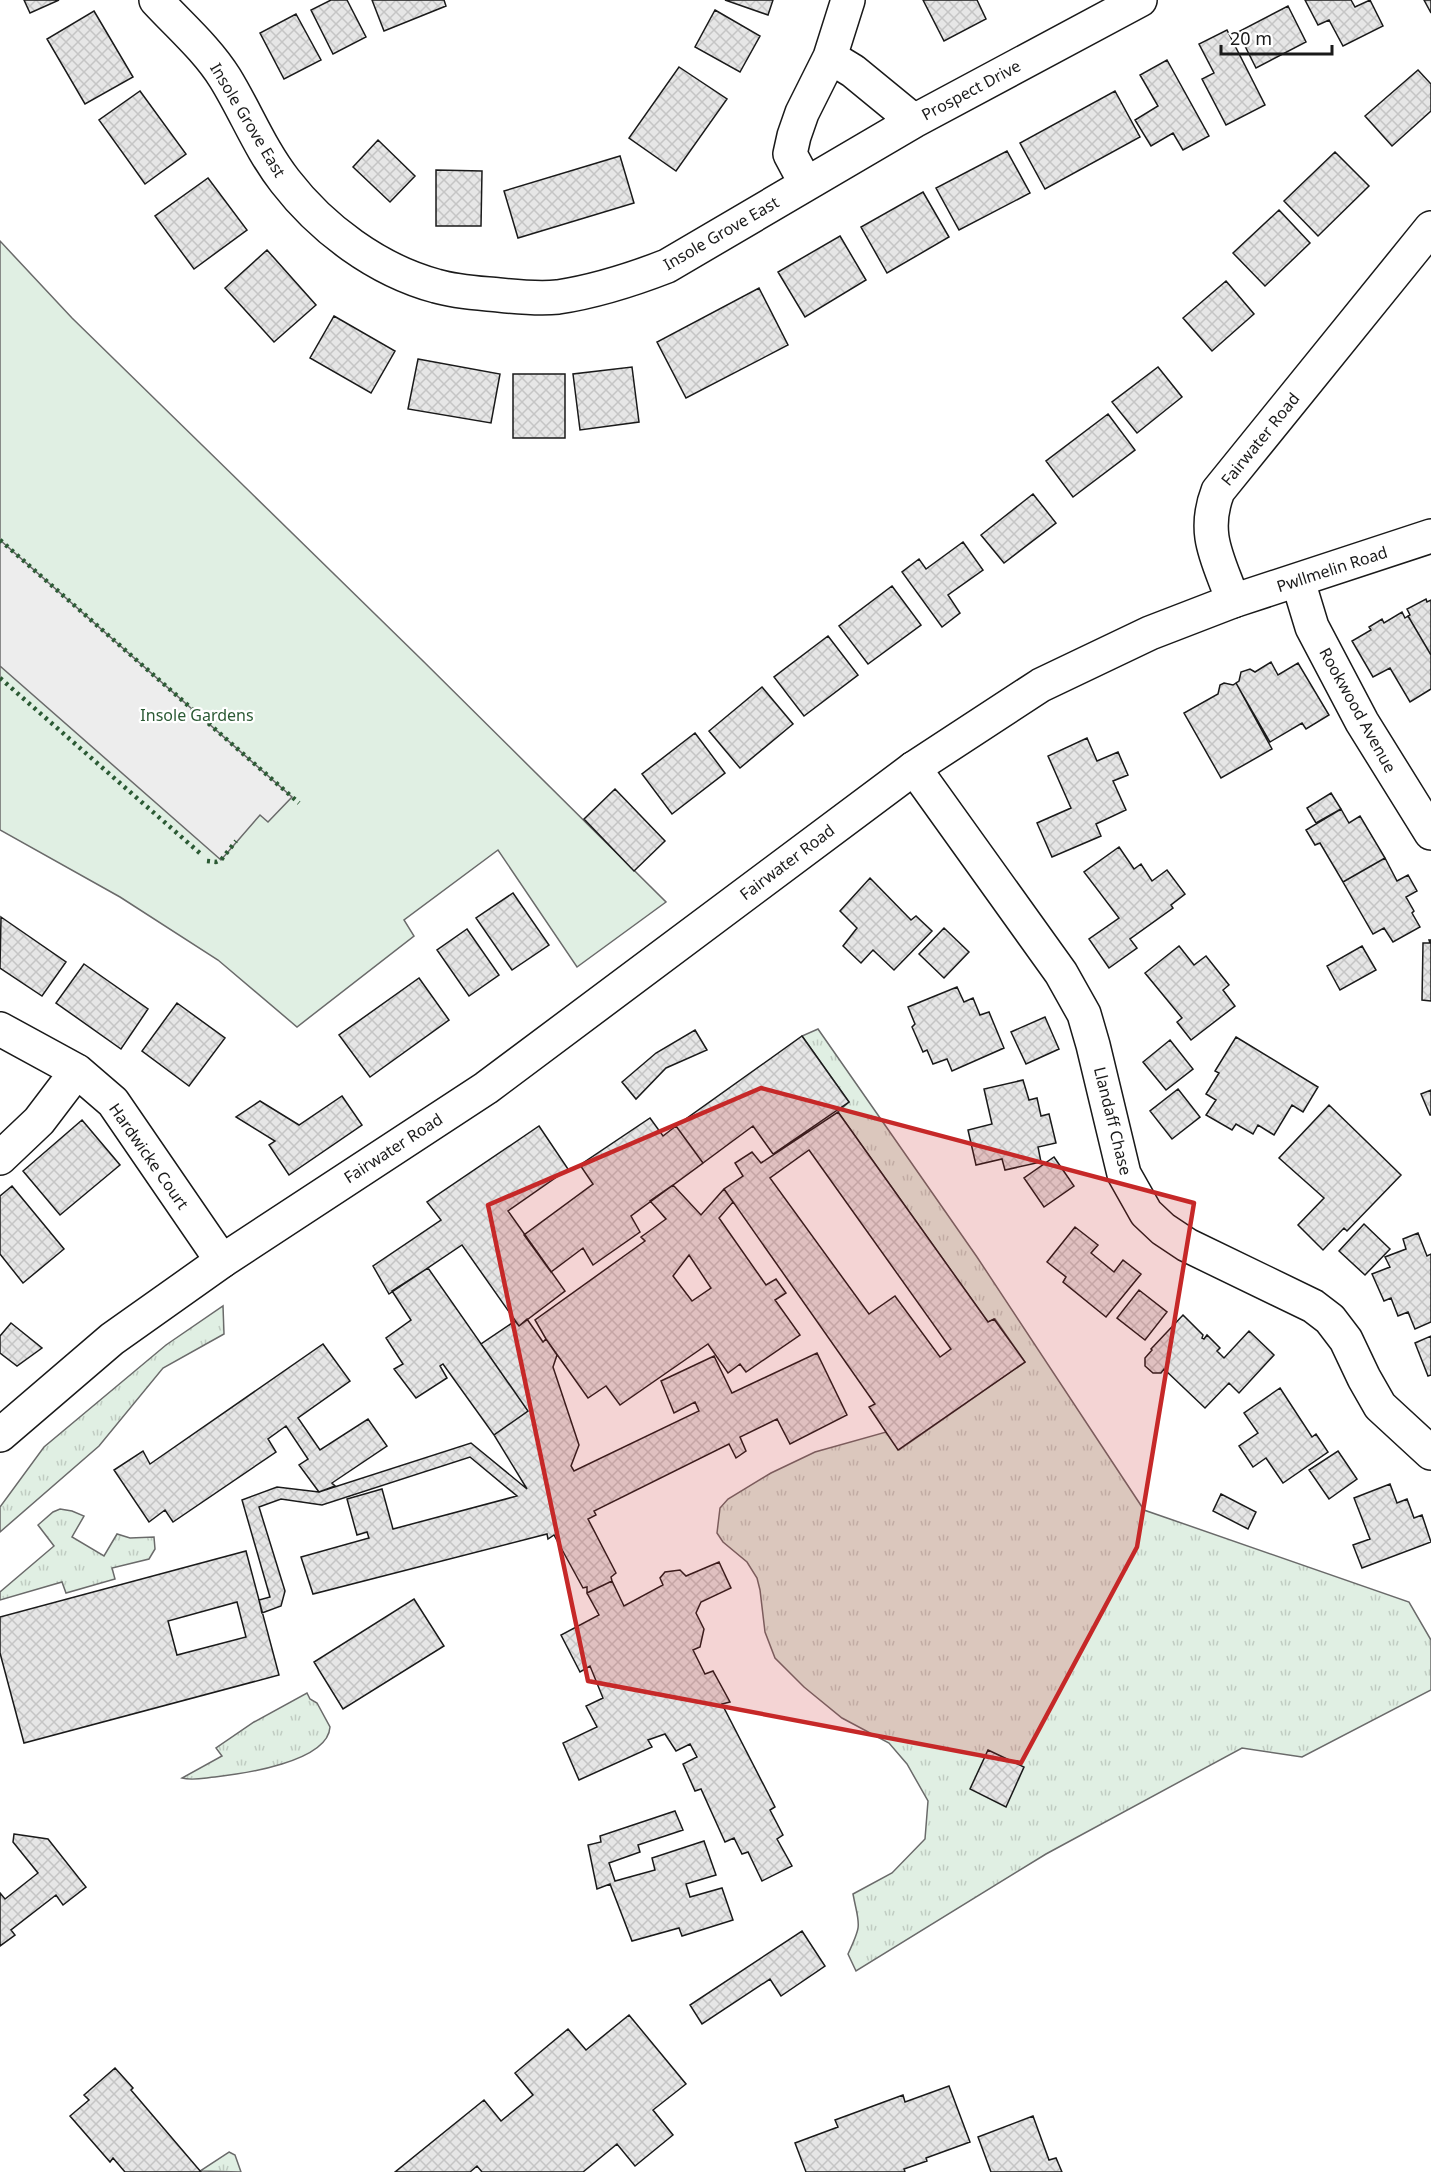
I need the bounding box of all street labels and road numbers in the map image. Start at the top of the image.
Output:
street label: Prospect Drive [918,55,1024,125]
street label: Insole Grove East [205,59,291,182]
street label: Insole Grove East [659,191,783,275]
street label: Fairwater Road [1216,388,1304,490]
street label: Pwllmelin Road [1274,541,1390,597]
street label: Rookwood Avenue [1314,643,1402,777]
street label: Fairwater Road [735,819,839,905]
street label: Llandaff Chase [1089,1064,1137,1178]
street label: Hardwicke Court [104,1098,194,1214]
street label: Fairwater Road [339,1108,447,1188]

